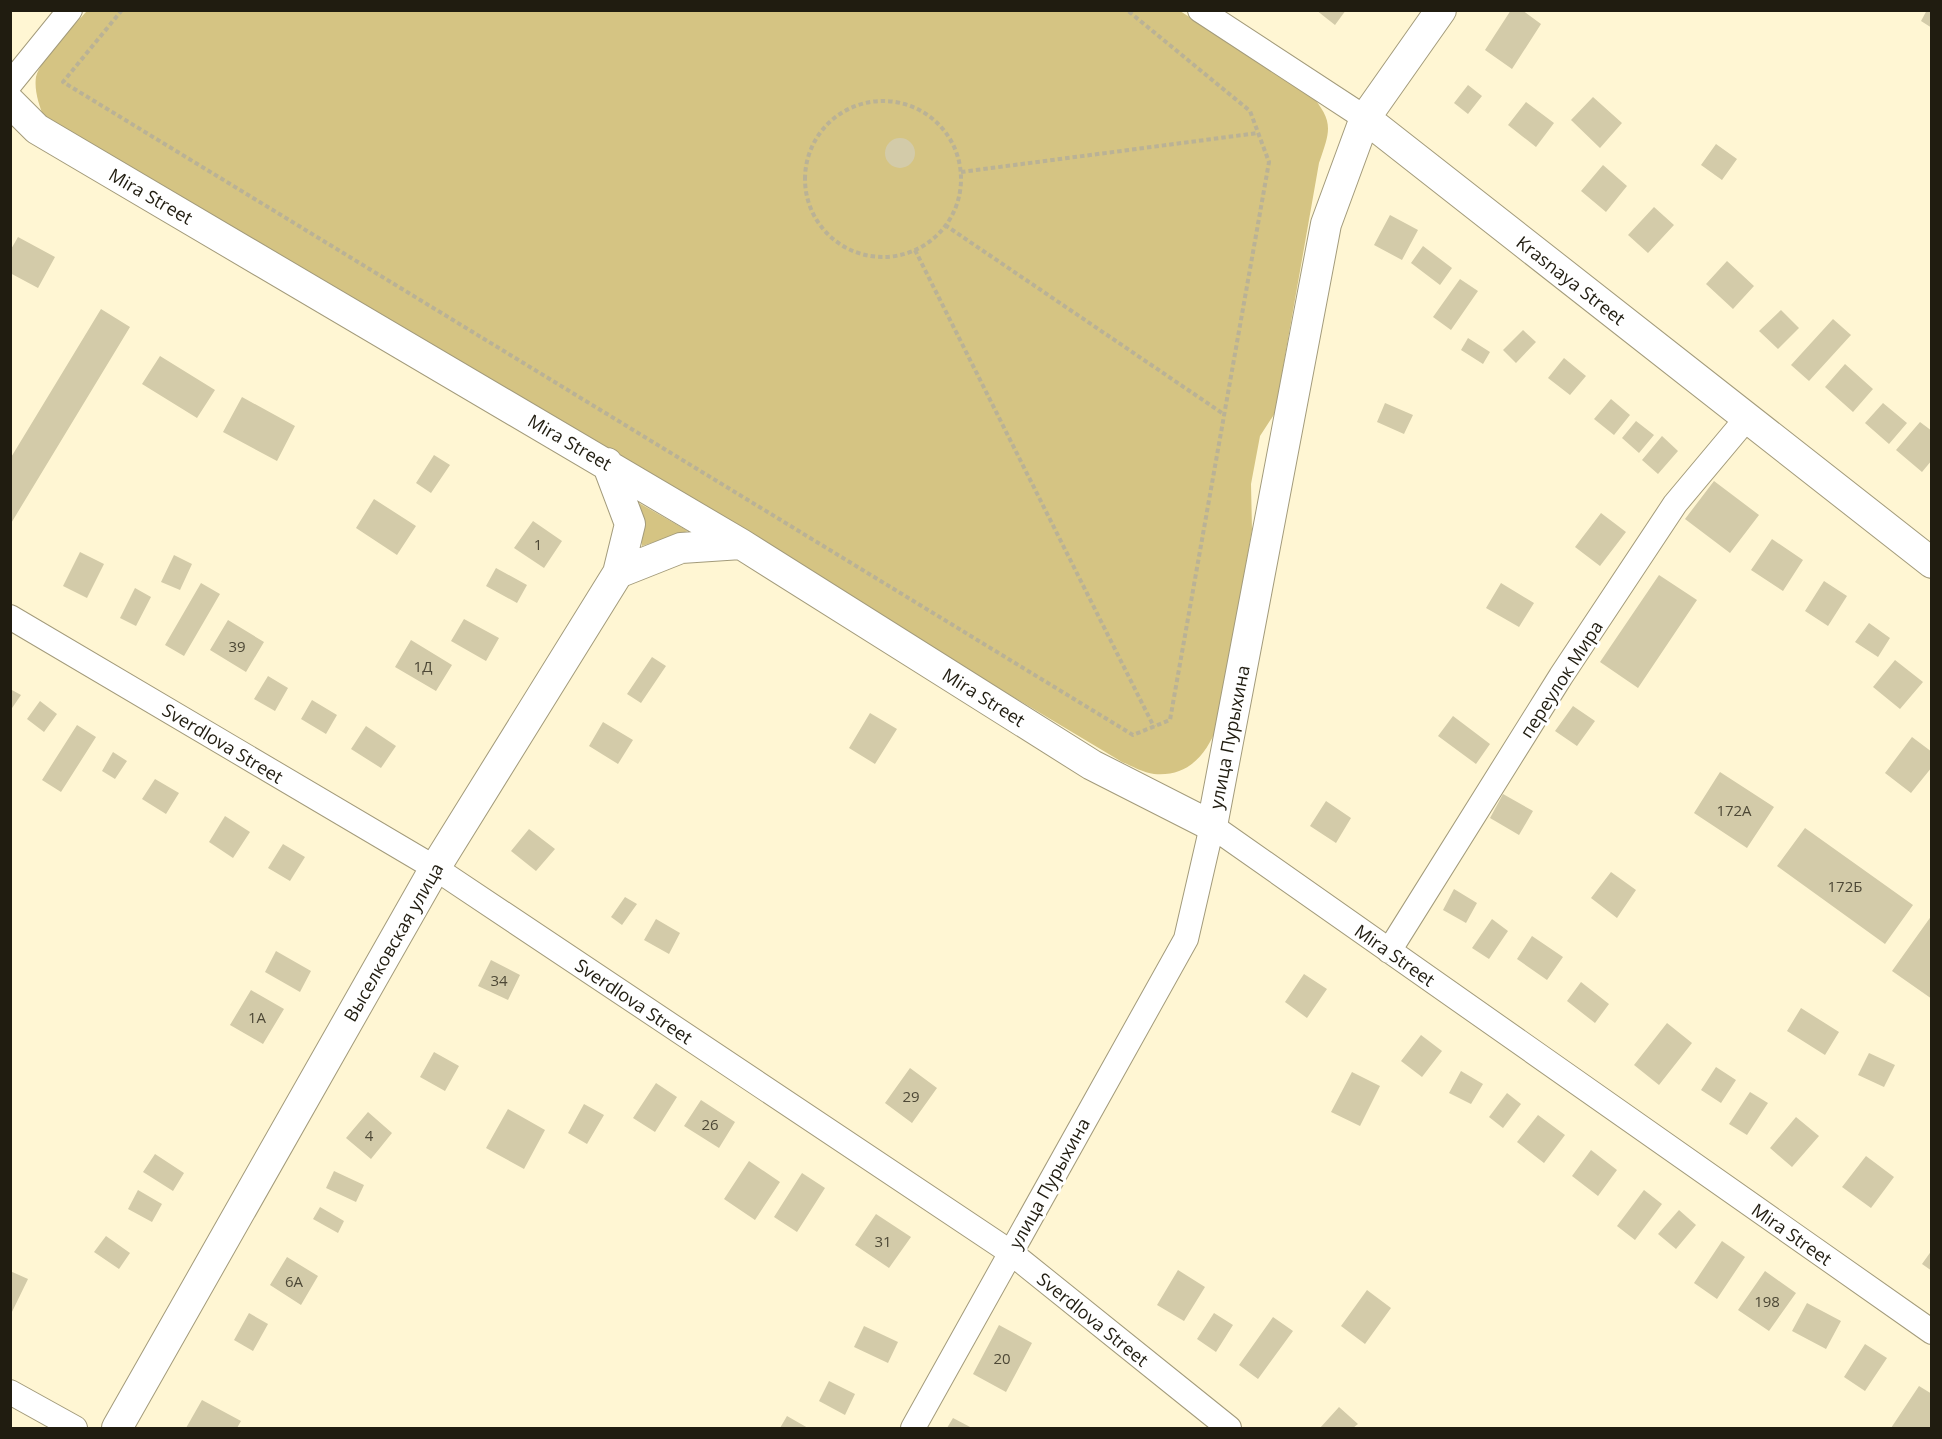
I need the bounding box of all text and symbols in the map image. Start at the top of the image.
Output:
street label: Mira Street [105,162,197,230]
street label: Krasnaya Street [1512,230,1630,330]
street label: Mira Street [524,408,616,476]
house number: 1 [534,534,542,554]
street label: переулок Мира [1514,616,1608,742]
house number: 39 [228,636,246,656]
house number: 1Д [414,656,432,676]
street label: Mira Street [938,662,1030,732]
street label: улица Пурыхина [1203,663,1255,811]
street label: Sverdlova Street [158,698,288,788]
house number: 172А [1716,800,1752,820]
street label: Выселковская улица [338,858,448,1026]
house number: 172Б [1828,876,1862,896]
street label: Mira Street [1350,918,1440,992]
street label: Sverdlova Street [571,953,697,1049]
house number: 34 [490,970,508,990]
house number: 1А [248,1007,267,1027]
house number: 29 [902,1086,920,1106]
street label: улица Пурыхина [1003,1113,1095,1253]
house number: 26 [701,1114,719,1134]
house number: 4 [365,1125,374,1145]
street label: Mira Street [1747,1197,1837,1271]
house number: 31 [874,1231,892,1251]
street label: Sverdlova Street [1032,1267,1154,1371]
house number: 6А [285,1271,304,1291]
house number: 198 [1754,1291,1780,1311]
house number: 20 [993,1348,1011,1368]

